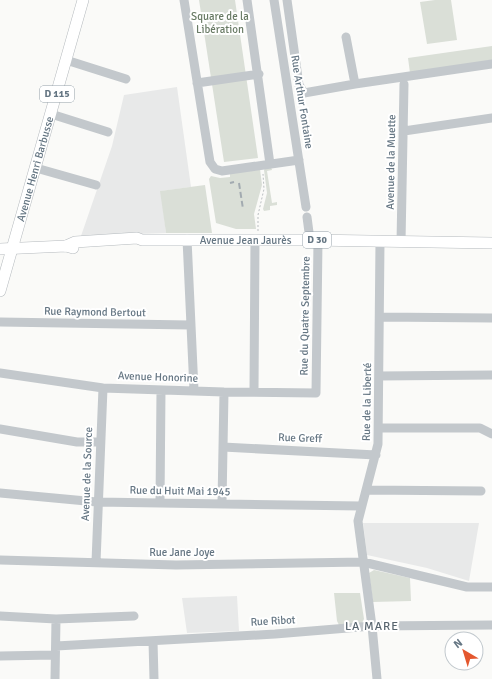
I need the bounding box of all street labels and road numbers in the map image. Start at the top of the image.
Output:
street label: Rue Arthur Fontaine [288,54,316,150]
road number: D 115 [40,86,74,102]
street label: Avenue de la Muette [384,114,398,210]
street label: Avenue Henri Barbusse [14,115,56,223]
road number: D 30 [303,232,331,248]
street label: Avenue Jean Jaurès [200,234,292,247]
street label: Rue du Quatre Septembre [297,256,313,376]
street label: Rue Raymond Bertout [44,305,146,319]
street label: Rue de la Liberté [360,363,374,441]
street label: Avenue Honorine [118,369,198,385]
street label: Avenue de la Source [79,427,95,521]
street label: Rue Greff [278,431,323,445]
street label: Rue du Huit Mai 1945 [129,484,231,498]
street label: Rue Jane Joye [149,546,215,559]
street label: Rue Ribot [250,613,296,629]

